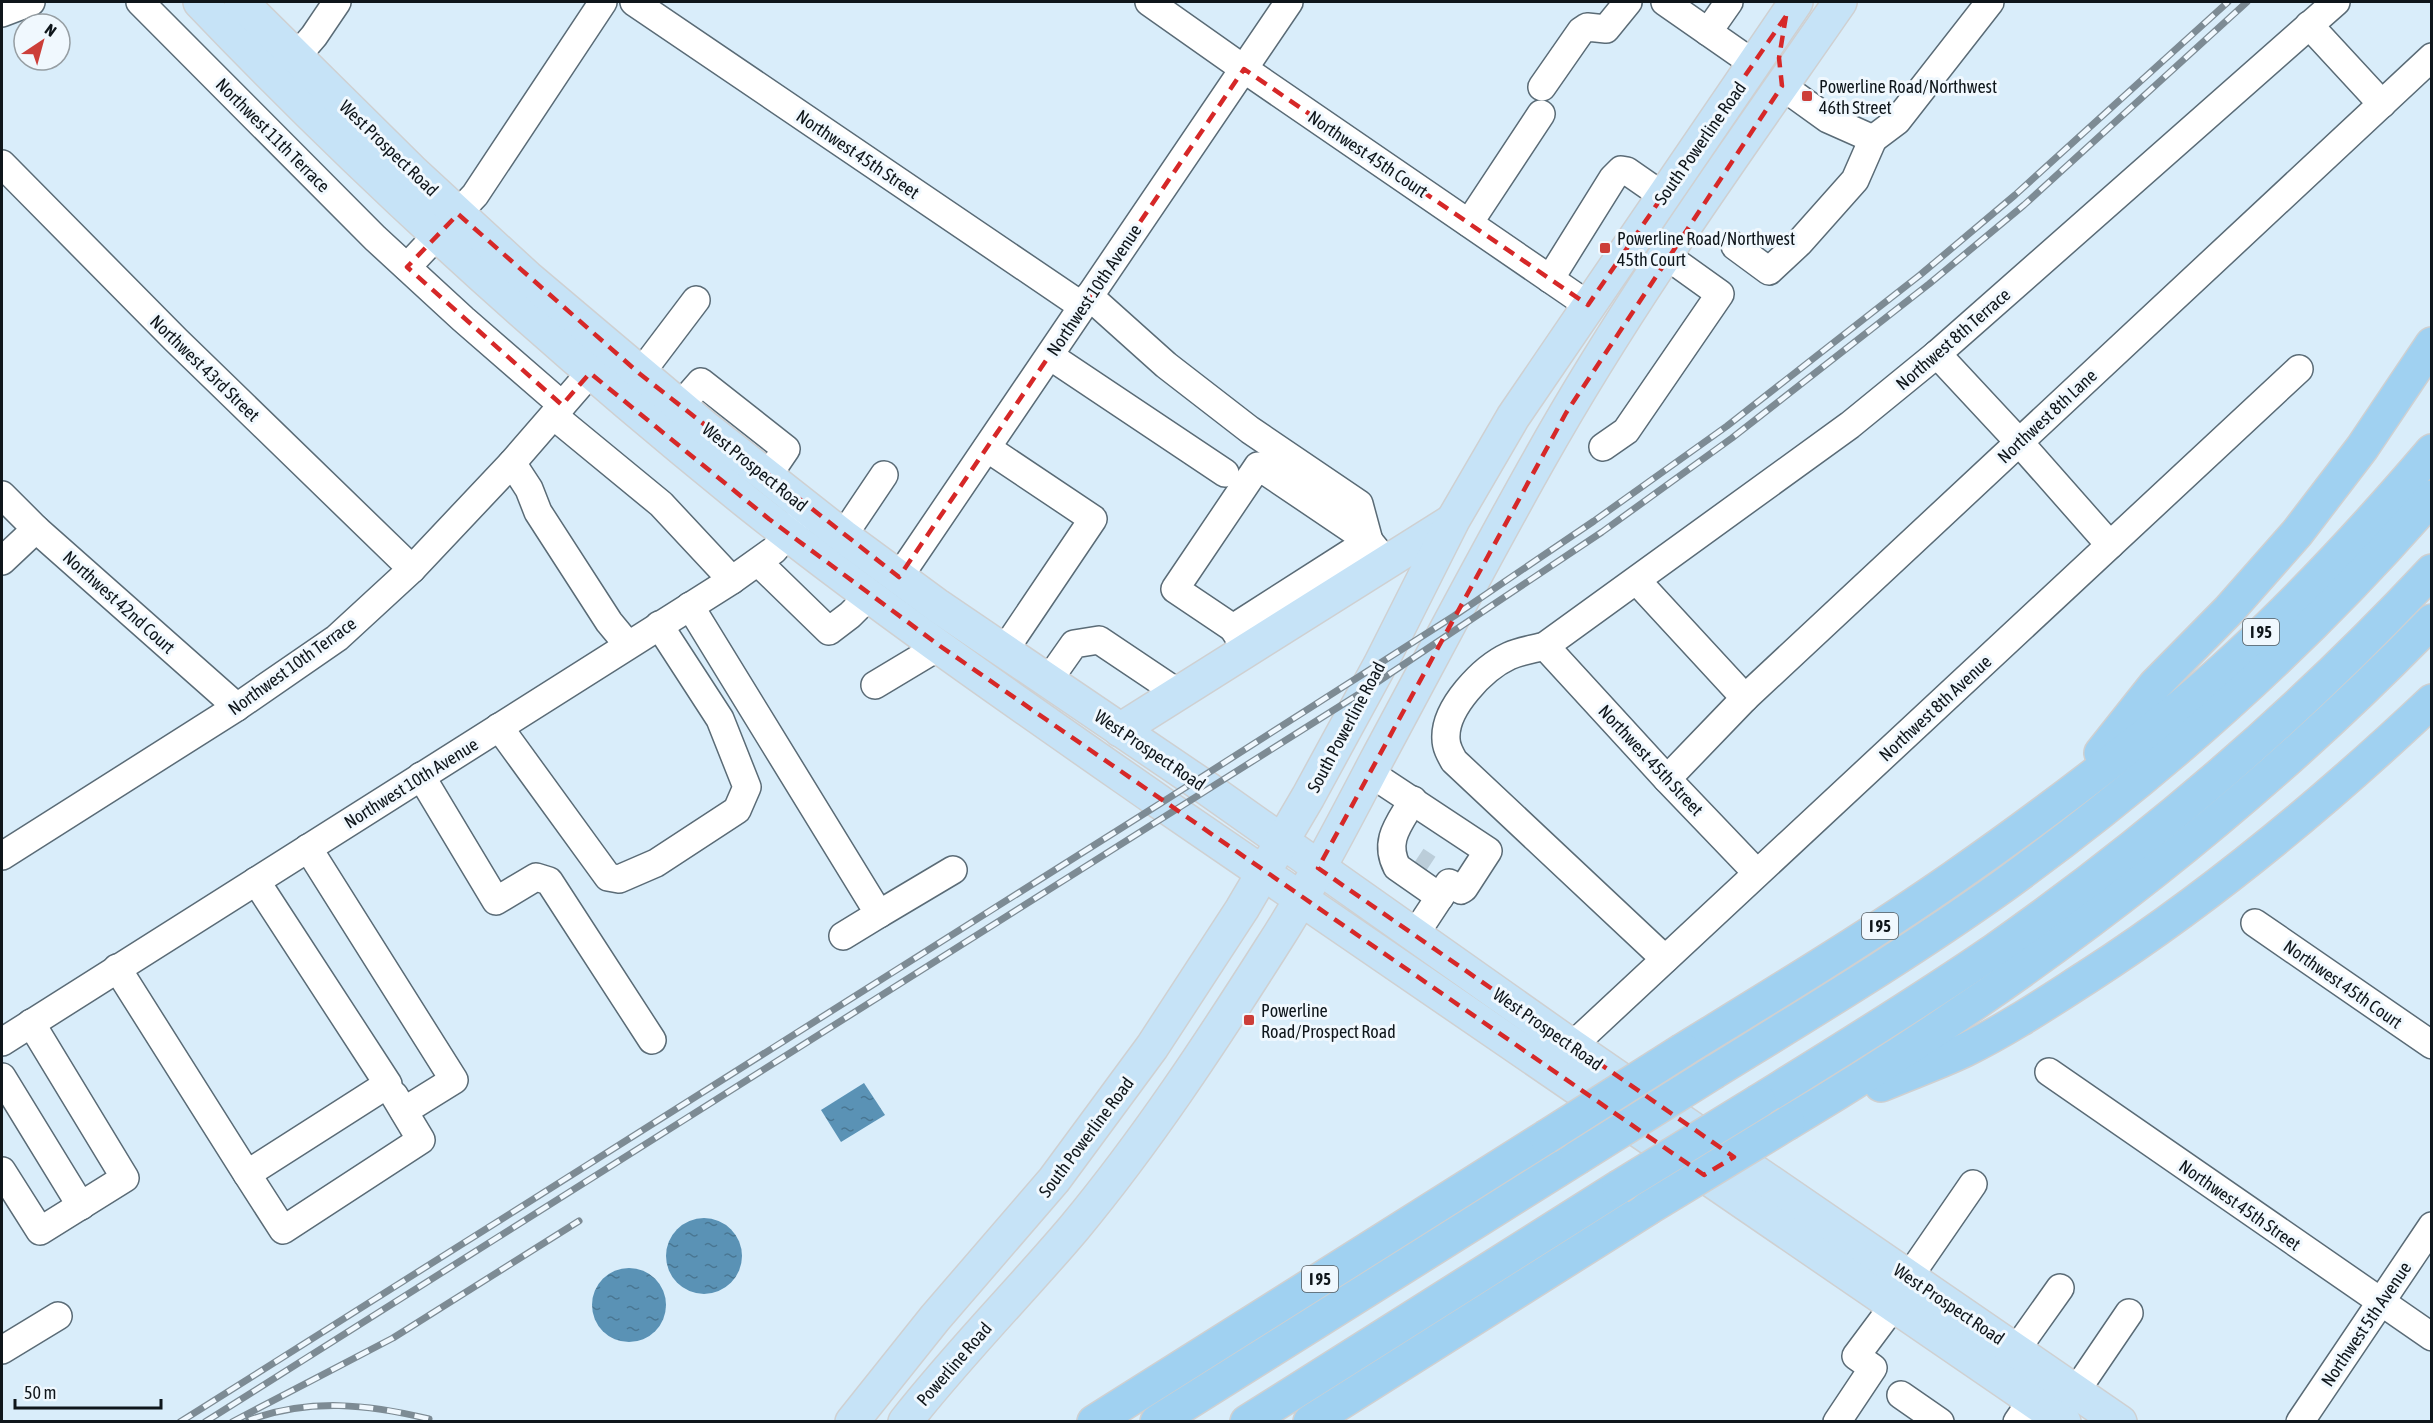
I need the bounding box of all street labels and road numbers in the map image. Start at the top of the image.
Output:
street label: Northwest 11th Terrace [212,74,334,196]
street label: South Powerline Road [1650,78,1750,208]
street label: West Prospect Road [335,96,443,200]
street label: Northwest 45th Street [793,105,923,203]
street label: Northwest 45th Court [1304,106,1432,202]
street label: Northwest 10th Avenue [1042,220,1146,360]
street label: Northwest 8th Terrace [1892,284,2014,394]
street label: Northwest 43rd Street [146,311,264,425]
street label: Northwest 8th Lane [1993,365,2101,467]
street label: West Prospect Road [698,418,812,516]
street label: Northwest 42nd Court [59,546,179,658]
street label: Northwest 10th Terrace [224,613,360,719]
road number: I 95 [2243,619,2279,645]
street label: Northwest 8th Avenue [1875,651,1995,765]
street label: South Powerline Road [1303,658,1389,796]
street label: Northwest 45th Street [1594,700,1708,820]
street label: West Prospect Road [1091,705,1209,795]
street label: Northwest 10th Avenue [340,733,482,833]
road number: I 95 [1862,913,1898,939]
street label: Northwest 45th Court [2280,935,2406,1033]
street label: West Prospect Road [1489,983,1607,1075]
street label: South Powerline Road [1034,1073,1138,1201]
street label: Northwest 45th Street [2175,1155,2305,1255]
street label: Northwest 5th Avenue [2317,1258,2415,1390]
street label: West Prospect Road [1890,1259,2008,1349]
road number: I 95 [1302,1266,1338,1292]
street label: Powerline Road [912,1318,996,1410]

